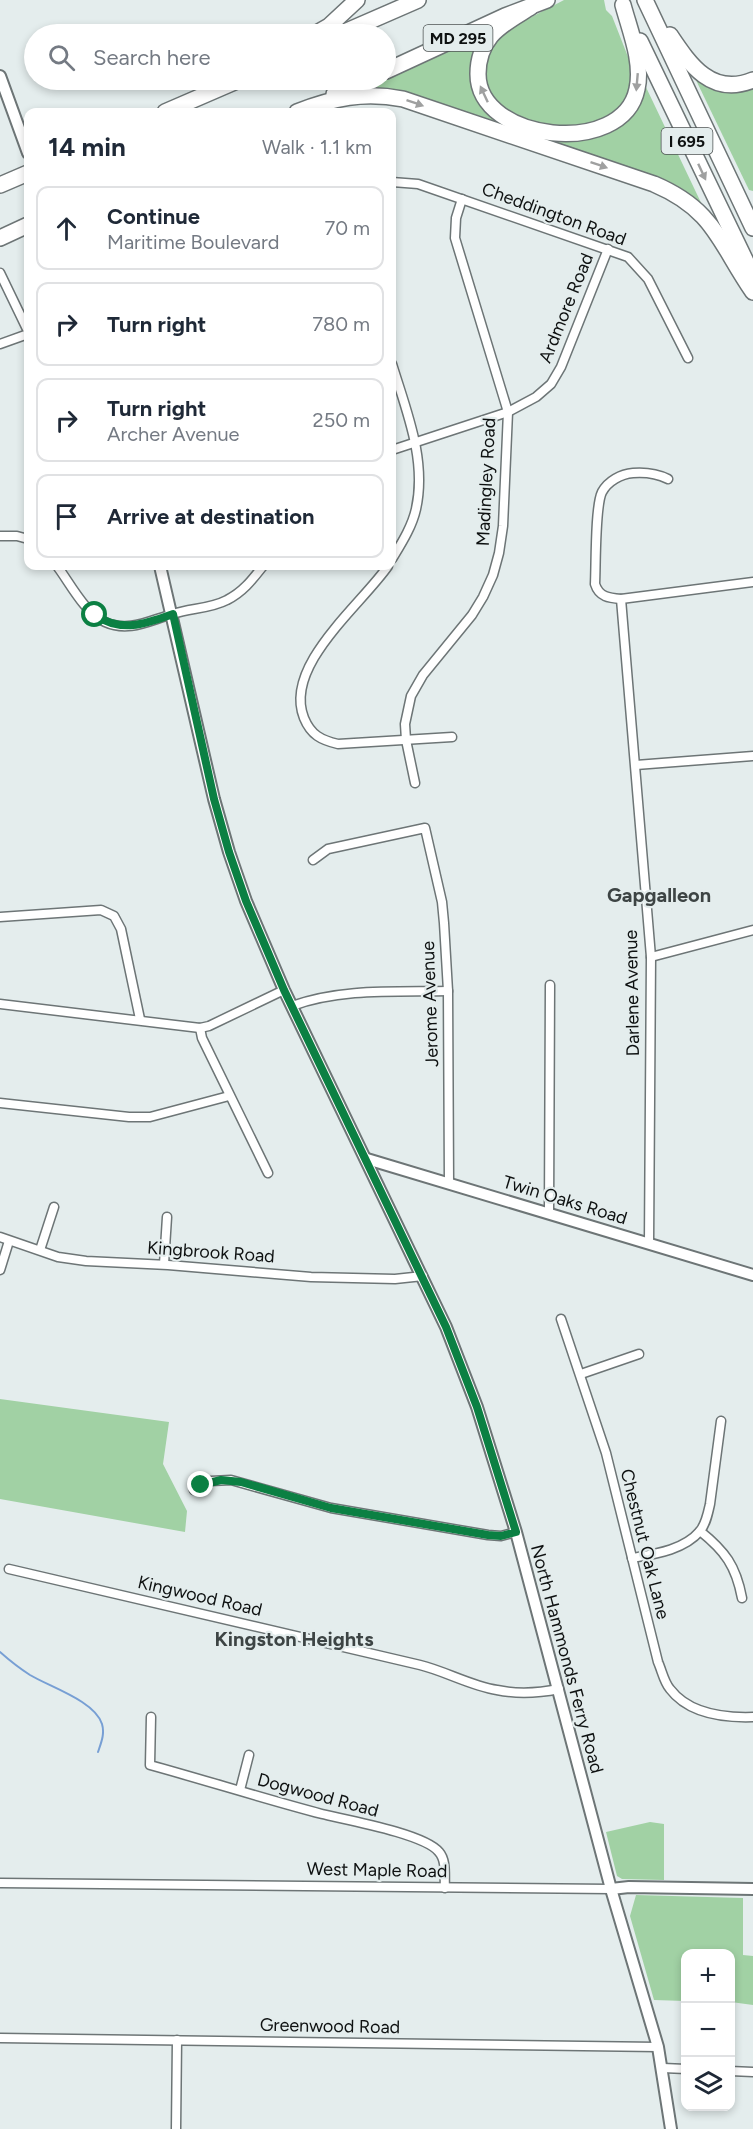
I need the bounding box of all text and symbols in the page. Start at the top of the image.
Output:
search box [24,24,396,90]
road number: MD 295 [424,25,492,51]
icon: search [45,41,78,74]
text: Search here [93,44,211,71]
one-way arrow [632,73,642,92]
one-way arrow [479,86,488,103]
one-way arrow [406,98,424,108]
road number: I 695 [662,128,712,154]
text: 14 min [48,131,126,163]
text: Walk · 1.1 km [262,135,372,159]
one-way arrow [590,160,608,170]
one-way arrow [697,163,706,180]
street label: Cheddington Road [479,178,629,250]
text: Continue [107,203,200,230]
icon: ahead [50,212,83,245]
text: 70 m [324,216,370,240]
text: Maritime Boulevard [107,230,279,254]
street label: Ardmore Road [534,250,598,366]
icon: right [50,308,83,341]
text: Turn right [107,311,206,338]
text: 780 m [312,312,370,336]
text: Turn right [107,395,206,422]
icon: right [50,404,83,437]
text: 250 m [313,408,370,432]
street label: Madingley Road [472,417,500,547]
text: Archer Avenue [107,422,240,446]
icon: arrive [50,500,83,533]
text: Arrive at destination [107,503,315,530]
route start [81,601,107,627]
district label: Gapgalleon [607,883,711,907]
street label: Darlene Avenue [620,929,644,1056]
street label: Jerome Avenue [417,940,443,1067]
street label: Twin Oaks Road [500,1171,630,1229]
street label: Kingbrook Road [146,1237,276,1267]
street label: Chestnut Oak Lane [616,1467,674,1622]
route end [187,1471,213,1497]
street label: North Hammonds Ferry Road [526,1542,608,1776]
street label: Kingwood Road [136,1571,264,1621]
district label: Kingston Heights [215,1627,373,1651]
street label: Dogwood Road [255,1768,381,1822]
street label: West Maple Road [306,1858,448,1882]
map controls [681,1949,735,2111]
button: + [681,1949,735,2003]
button: − [681,2003,735,2057]
street label: Greenwood Road [260,2014,400,2038]
button: layers [681,2057,735,2111]

